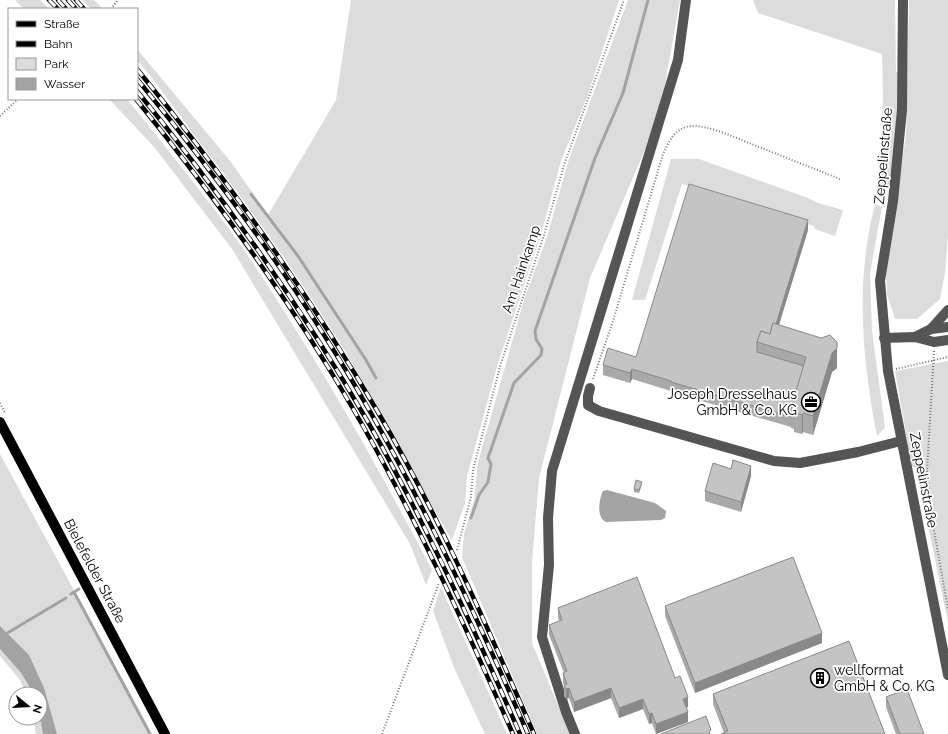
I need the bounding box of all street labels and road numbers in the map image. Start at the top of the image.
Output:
street label: Zeppelinstraße [871,107,895,205]
street label: Am Hainkamp [499,223,544,315]
street label: Zeppelinstraße [907,431,941,529]
street label: Bielefelder Straße [61,516,129,626]

